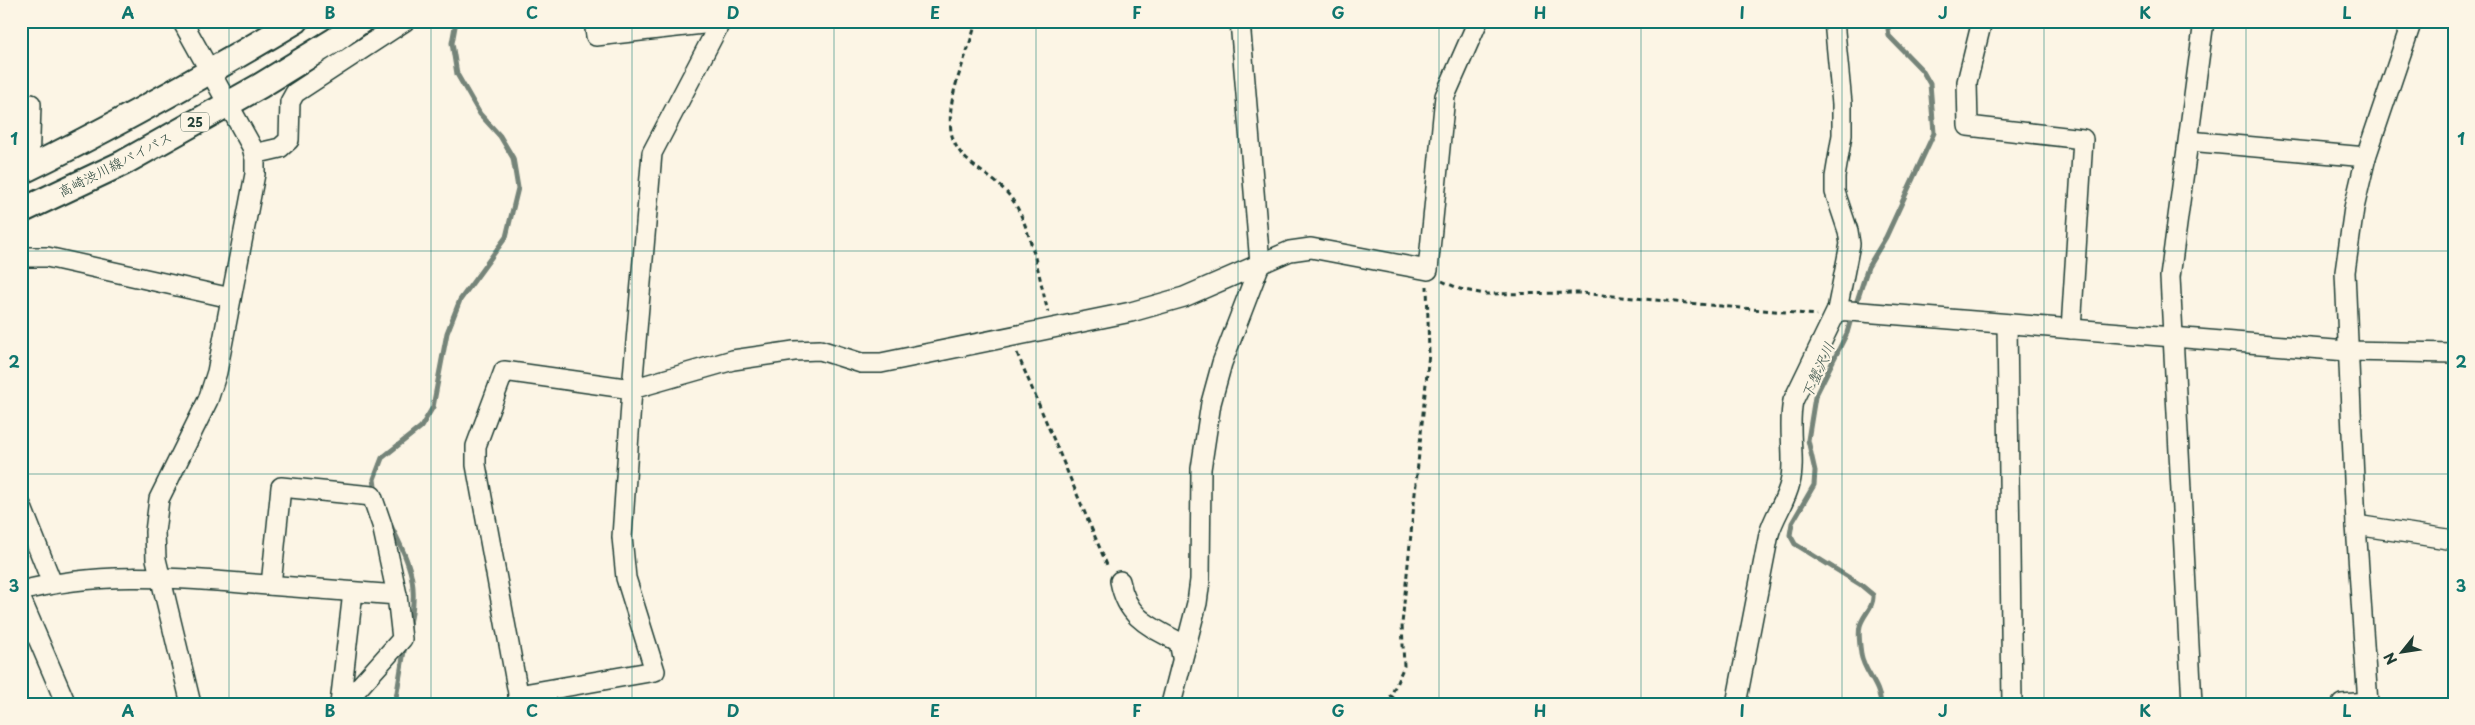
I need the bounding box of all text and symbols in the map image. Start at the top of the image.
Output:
text: A [122,0,135,24]
text: B [325,0,336,24]
text: C [526,0,538,24]
text: D [727,0,739,24]
text: E [930,0,940,24]
text: F [1132,0,1142,24]
text: G [1331,0,1345,24]
text: H [1534,0,1546,24]
text: I [1739,0,1745,24]
text: J [1938,0,1948,24]
text: K [2139,0,2151,24]
text: L [2342,0,2352,24]
road number: 25 [181,112,209,132]
text: 1 [10,126,18,150]
street label: 高崎渋川線バイパス [54,126,176,202]
text: 1 [2457,126,2465,150]
water label: 下蟹沢川 [1794,338,1840,402]
text: 2 [8,349,20,373]
text: 2 [2455,349,2467,373]
text: 3 [9,573,19,597]
text: 3 [2456,573,2466,597]
north arrow [2378,628,2428,678]
text: N [2378,649,2402,669]
text: A [122,698,135,722]
text: B [325,698,336,722]
text: C [526,698,538,722]
text: D [727,698,739,722]
text: E [930,698,940,722]
text: F [1132,698,1142,722]
text: G [1331,698,1345,722]
text: H [1534,698,1546,722]
text: I [1739,698,1745,722]
text: J [1938,698,1948,722]
text: K [2139,698,2151,722]
text: L [2342,698,2352,722]

